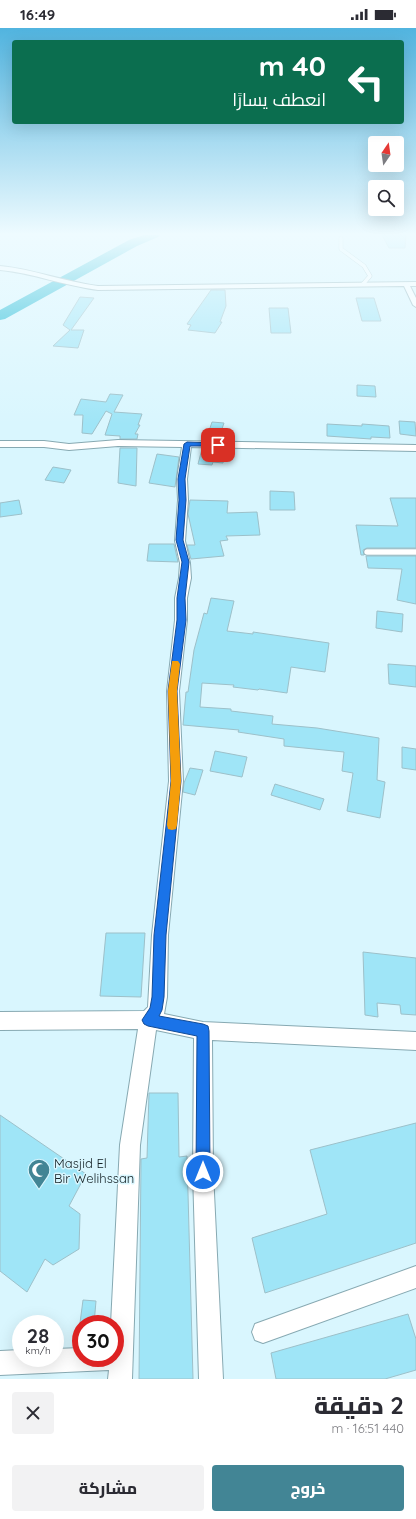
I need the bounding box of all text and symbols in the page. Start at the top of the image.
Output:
text: 16:49 [20,5,55,24]
text: 40 m [259,48,326,83]
icon: left [340,56,392,108]
text: انعطف يسارًا [232,88,326,111]
north arrow [368,136,404,172]
map controls [368,136,404,216]
button: search [368,180,404,216]
pin [201,428,235,462]
icon: arrive [207,434,229,456]
position arrow [182,1151,224,1193]
place label: Masjid El Bir Welihssan [54,1155,134,1186]
mosque icon: Masjid El Bir Welihssan [26,1157,52,1190]
speed limit sign: 30 [72,1315,124,1367]
text: 28 [27,1323,49,1348]
text: km/h [25,1344,51,1357]
text: 2 دقيقة [314,1390,404,1420]
button: close [12,1392,54,1434]
text: 440 m · 16:51 [331,1420,404,1436]
button: مشاركة [12,1465,204,1511]
button: خروج [212,1465,404,1511]

